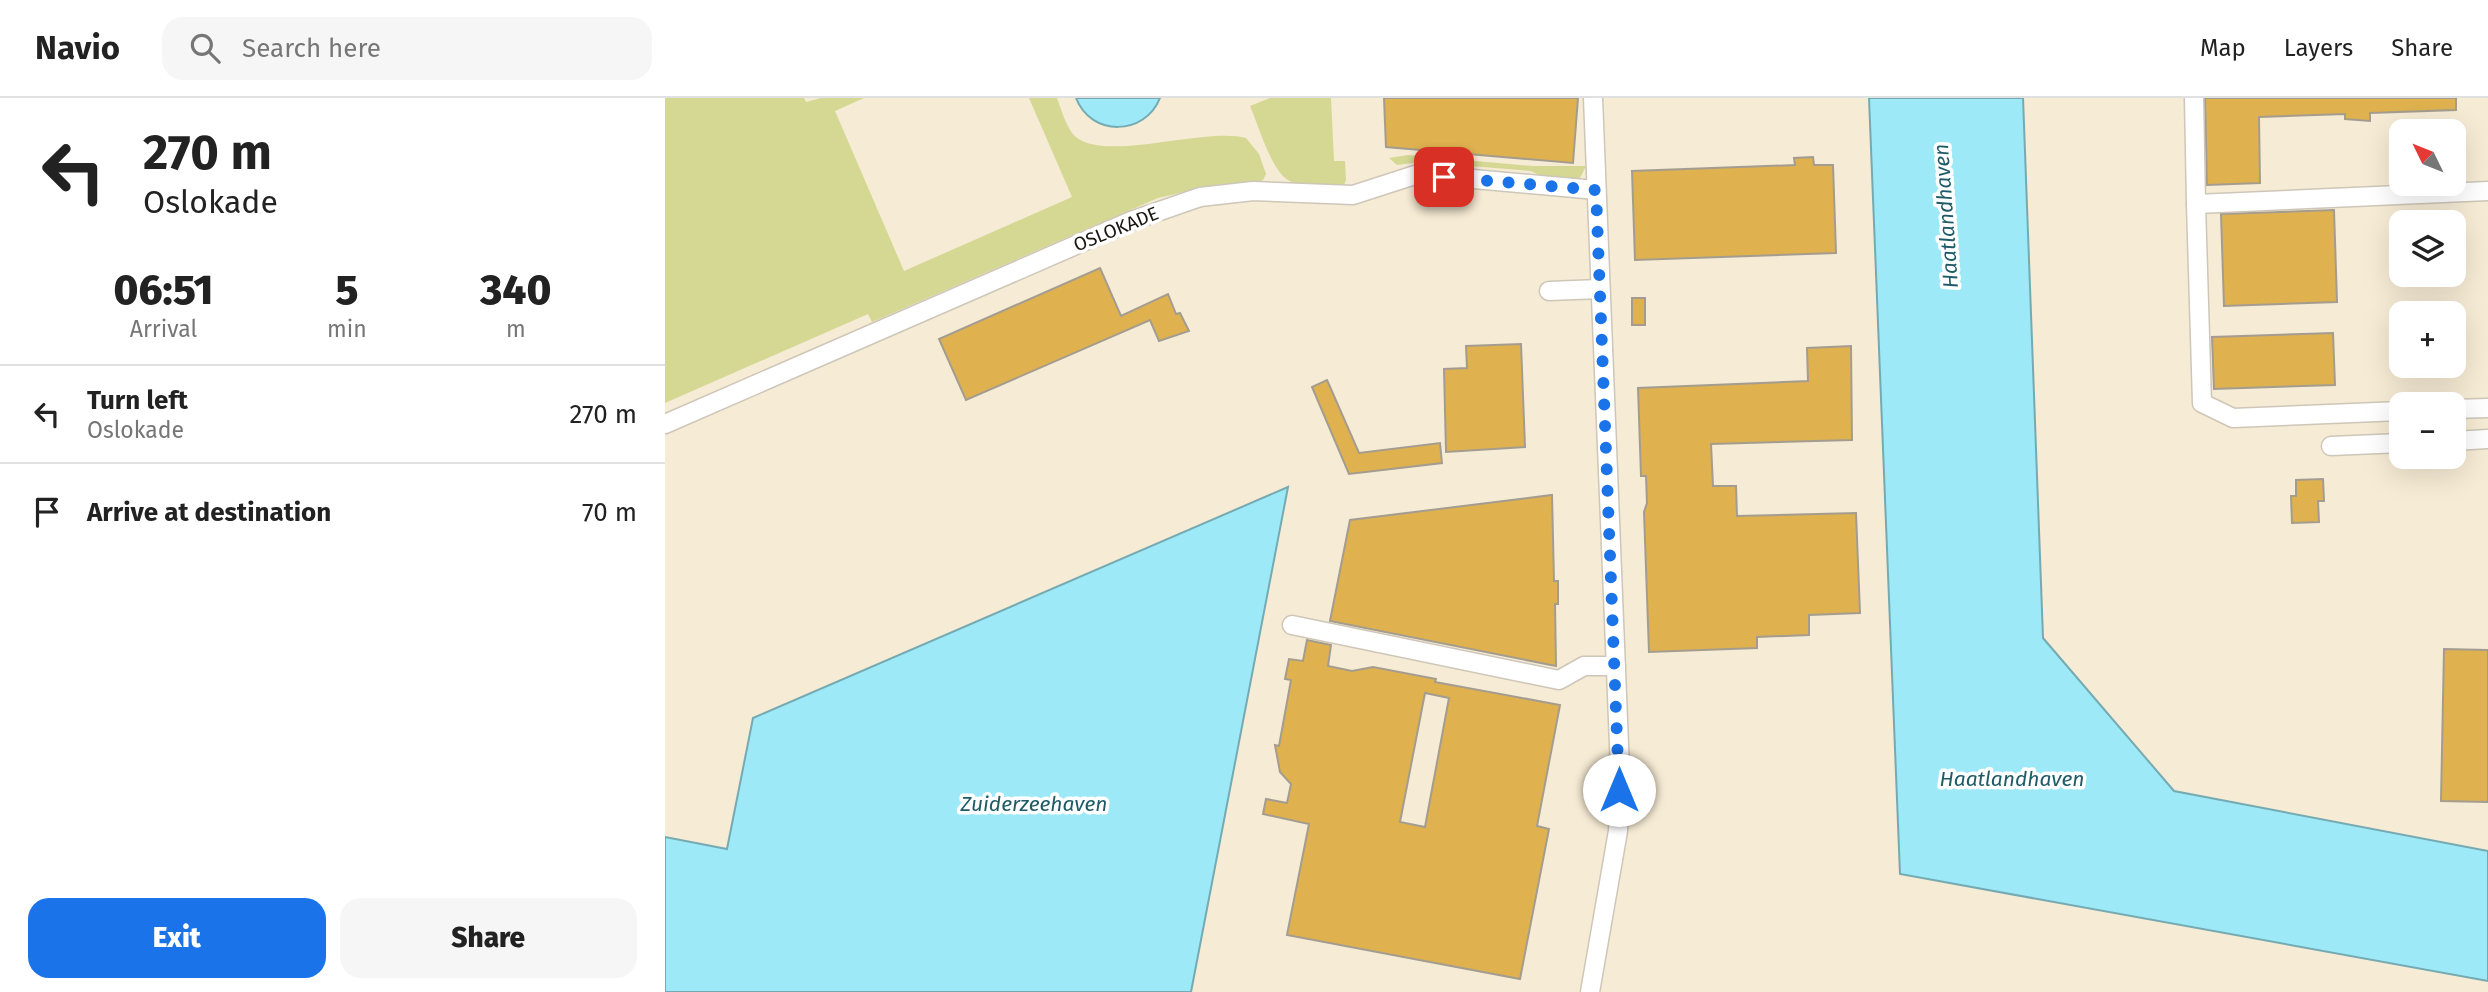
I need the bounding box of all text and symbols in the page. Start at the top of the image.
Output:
search box [162,17,652,80]
text: Navio [35,28,120,68]
icon: search [186,29,224,67]
text: Search here [242,33,381,64]
text: Map [2200,34,2246,62]
text: Layers [2284,34,2353,62]
text: Share [2391,34,2453,62]
north arrow [2389,119,2466,196]
map controls [2389,119,2466,469]
text: 270 m [143,123,272,182]
icon: left [28,126,119,217]
water label: Haatlandhaven [1928,143,1964,289]
pin [1414,147,1474,207]
icon: arrive [1425,158,1463,196]
text: Oslokade [143,183,278,221]
street label: OSLOKADE [1070,202,1162,256]
button: layers [2389,210,2466,287]
text: 06:51 [114,265,213,315]
text: 5 [335,265,358,315]
text: 340 [480,265,551,315]
button: + [2389,301,2466,378]
text: Arrival [130,315,197,343]
text: min [327,315,367,343]
text: m [506,315,526,343]
text: Turn left [87,385,188,416]
button: − [2389,392,2466,469]
icon: left [28,395,66,433]
text: 270 m [569,399,637,430]
text: Oslokade [87,416,184,444]
icon: arrive [28,493,66,531]
text: Arrive at destination [87,497,331,528]
text: 70 m [582,497,637,528]
position arrow [1582,753,1656,827]
water label: Haatlandhaven [1940,766,2084,792]
water label: Zuiderzeehaven [959,791,1108,817]
button: Exit [28,898,326,978]
button: Share [340,898,637,978]

